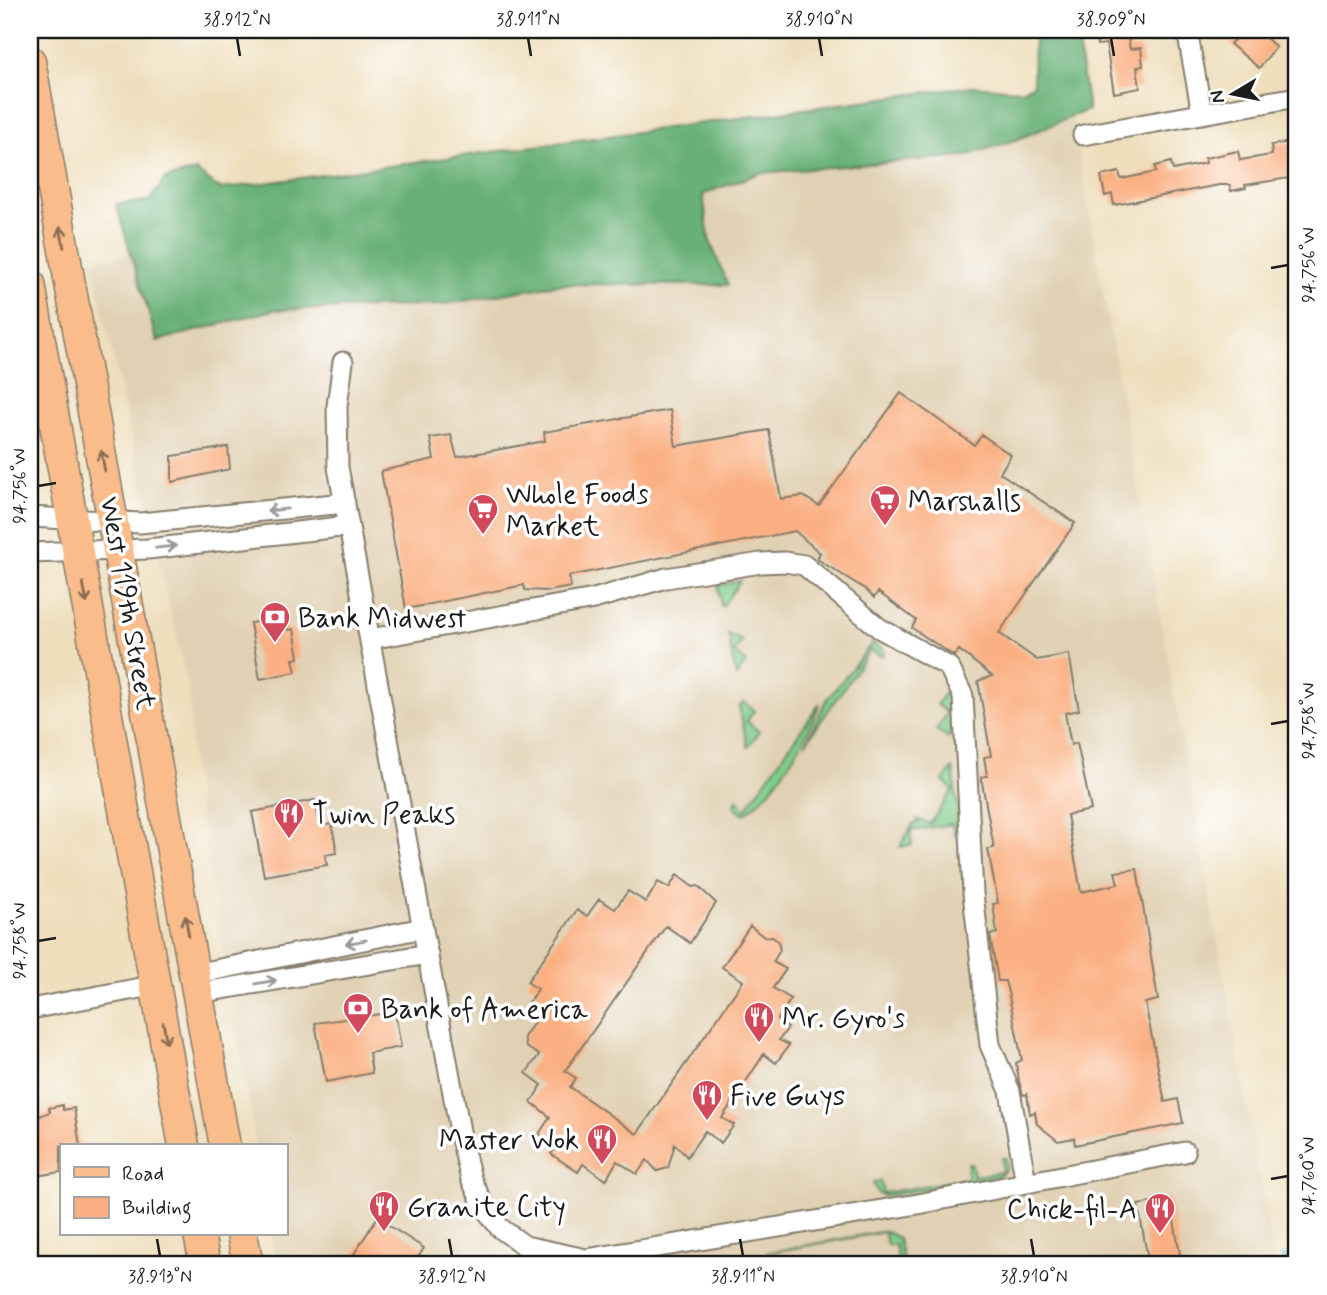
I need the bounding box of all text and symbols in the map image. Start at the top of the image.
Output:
text: 38.912°N [203,8,271,32]
text: 38.911°N [496,8,560,32]
text: 38.910°N [785,8,853,32]
text: 38.909°N [1077,8,1145,32]
north arrow [1198,60,1268,130]
text: N [1204,88,1231,105]
one-way arrow [55,226,68,249]
text: 94.756°W [1297,227,1321,303]
text: 94.756°W [8,448,32,524]
one-way arrow [96,450,109,473]
place label: Whole Foods Market [506,477,648,546]
supermarket icon: Marshalls [868,483,902,527]
place label: Marshalls [908,484,1021,521]
supermarket icon: Whole Foods Market [466,492,500,536]
street label: West 119th Street [90,494,164,713]
one-way arrow [266,503,288,516]
one-way arrow [154,540,177,553]
one-way arrow [79,581,92,603]
bank icon: Bank Midwest [258,600,292,644]
place label: Bank Midwest [298,601,467,638]
text: 94.758°W [1297,683,1321,759]
restaurant icon: Twin Peaks [272,796,306,840]
place label: Twin Peaks [312,797,455,834]
text: 94.758°W [8,903,32,979]
one-way arrow [179,915,193,938]
one-way arrow [345,935,368,949]
one-way arrow [254,975,277,988]
bank icon: Bank of America [341,991,375,1035]
place label: Bank of America [381,992,588,1029]
restaurant icon: Mr. Gyro's [742,1000,776,1044]
place label: Mr. Gyro's [782,1001,905,1038]
one-way arrow [158,1022,172,1044]
restaurant icon: Five Guys [690,1078,724,1122]
place label: Five Guys [730,1079,845,1116]
restaurant icon: Master Wok [585,1122,619,1166]
place label: Master Wok [439,1123,579,1160]
text: 94.760°W [1297,1137,1321,1215]
legend [60,1144,287,1236]
text: Road [122,1160,164,1188]
restaurant icon: Granite City [367,1189,401,1233]
place label: Granite City [407,1190,566,1227]
restaurant icon: Chick-fil-A [1143,1191,1177,1235]
place label: Chick-fil-A [1007,1192,1137,1229]
text: Building [122,1194,192,1224]
text: 38.913°N [128,1265,192,1289]
text: 38.912°N [418,1265,486,1289]
text: 38.911°N [711,1265,775,1289]
text: 38.910°N [1000,1265,1068,1289]

